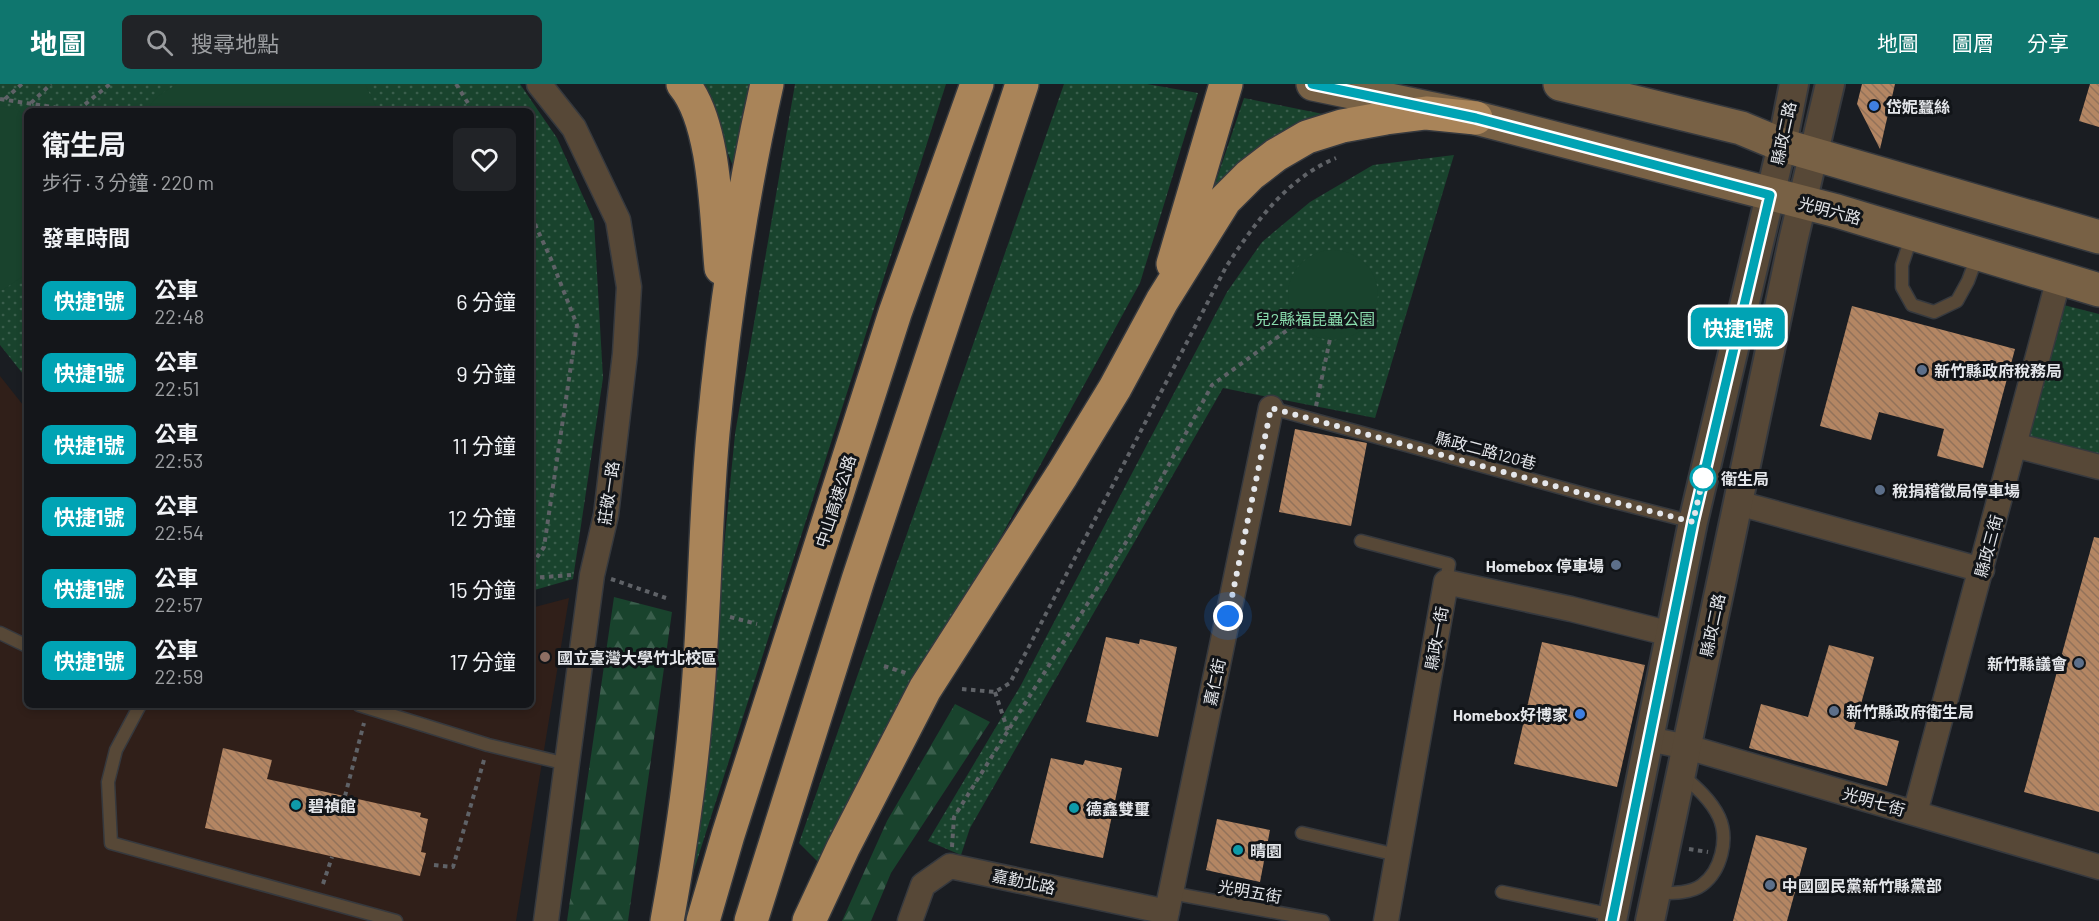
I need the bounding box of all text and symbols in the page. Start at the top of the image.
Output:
search box [122,15,542,69]
text: 地圖 [30,26,86,60]
icon: search [143,26,176,59]
text: 搜尋地點 [191,30,279,56]
text: 地圖 [1877,30,1919,55]
text: 圖層 [1952,30,1994,55]
text: 分享 [2027,30,2069,55]
place label: 岱妮蠶絲 [1886,97,1950,116]
marker: 岱妮蠶絲 [1867,99,1881,113]
street label: 縣政二路 [1767,100,1799,166]
text: 衛生局 [42,127,126,161]
button: heart [453,128,516,191]
text: 步行 · 3 分鐘 · 220 m [42,170,214,194]
street label: 光明六路 [1797,193,1863,227]
text: 發車時間 [42,224,130,250]
text: 公車 [154,276,198,302]
text: 快捷1號 [54,288,124,313]
text: 6 分鐘 [456,288,516,314]
text: 22:48 [154,304,204,328]
line badge: 快捷1號 [1696,308,1780,346]
park label: 兒2縣福昆蟲公園 [1255,309,1375,328]
text: 快捷1號 [1703,315,1773,340]
text: 公車 [154,348,198,374]
text: 快捷1號 [54,360,124,385]
text: 9 分鐘 [456,360,516,386]
place label: 新竹縣政府稅務局 [1934,361,2062,380]
marker: 新竹縣政府稅務局 [1915,363,1929,377]
text: 22:51 [154,376,199,400]
text: 公車 [154,420,198,446]
street label: 縣政二路120巷 [1434,427,1538,473]
text: 快捷1號 [54,432,124,457]
text: 11 分鐘 [452,432,516,458]
text: 22:53 [154,448,203,472]
street label: 中山高速公路 [811,452,859,550]
street label: 莊敬一路 [594,460,622,526]
marker: 衛生局 [1690,465,1716,491]
place label: 衛生局 [1721,469,1769,488]
place label: 稅捐稽徵局停車場 [1892,481,2020,500]
marker: 稅捐稽徵局停車場 [1873,483,1887,497]
text: 公車 [154,492,198,518]
text: 快捷1號 [54,504,124,529]
text: 12 分鐘 [448,504,516,530]
street label: 縣政三街 [1971,513,2005,579]
text: 22:54 [154,520,204,544]
place label: Homebox 停車場 [1486,556,1604,575]
marker: Homebox 停車場 [1609,558,1623,572]
text: 公車 [154,564,198,590]
text: 快捷1號 [54,576,124,601]
text: 15 分鐘 [449,576,516,602]
text: 22:57 [154,592,202,616]
street label: 縣政二路 [1696,592,1728,658]
your location [1213,601,1243,631]
street label: 縣政一街 [1421,605,1451,671]
text: 公車 [154,636,198,662]
text: 快捷1號 [54,648,124,673]
text: 17 分鐘 [449,648,516,674]
place label: 國立臺灣大學竹北校區 [557,648,717,667]
marker: 國立臺灣大學竹北校區 [538,650,552,664]
place label: 新竹縣議會 [1987,654,2067,673]
marker: 新竹縣議會 [2072,656,2086,670]
street label: 嘉仁街 [1200,657,1228,707]
text: 22:59 [154,664,203,688]
place label: 新竹縣政府衛生局 [1846,702,1974,721]
marker: 新竹縣政府衛生局 [1827,704,1841,718]
place label: Homebox好博家 [1453,705,1568,724]
marker: Homebox好博家 [1573,707,1587,721]
street label: 光明七街 [1841,783,1907,819]
place label: 碧禎館 [308,796,356,815]
marker: 碧禎館 [289,798,303,812]
place label: 德鑫雙璽 [1086,799,1150,818]
marker: 德鑫雙璽 [1067,801,1081,815]
place label: 晴園 [1250,841,1282,860]
marker: 晴園 [1231,843,1245,857]
street label: 嘉勤北路 [991,865,1057,897]
street label: 光明五街 [1217,876,1283,906]
place label: 中國國民黨新竹縣黨部 [1782,876,1942,895]
marker: 中國國民黨新竹縣黨部 [1763,878,1777,892]

